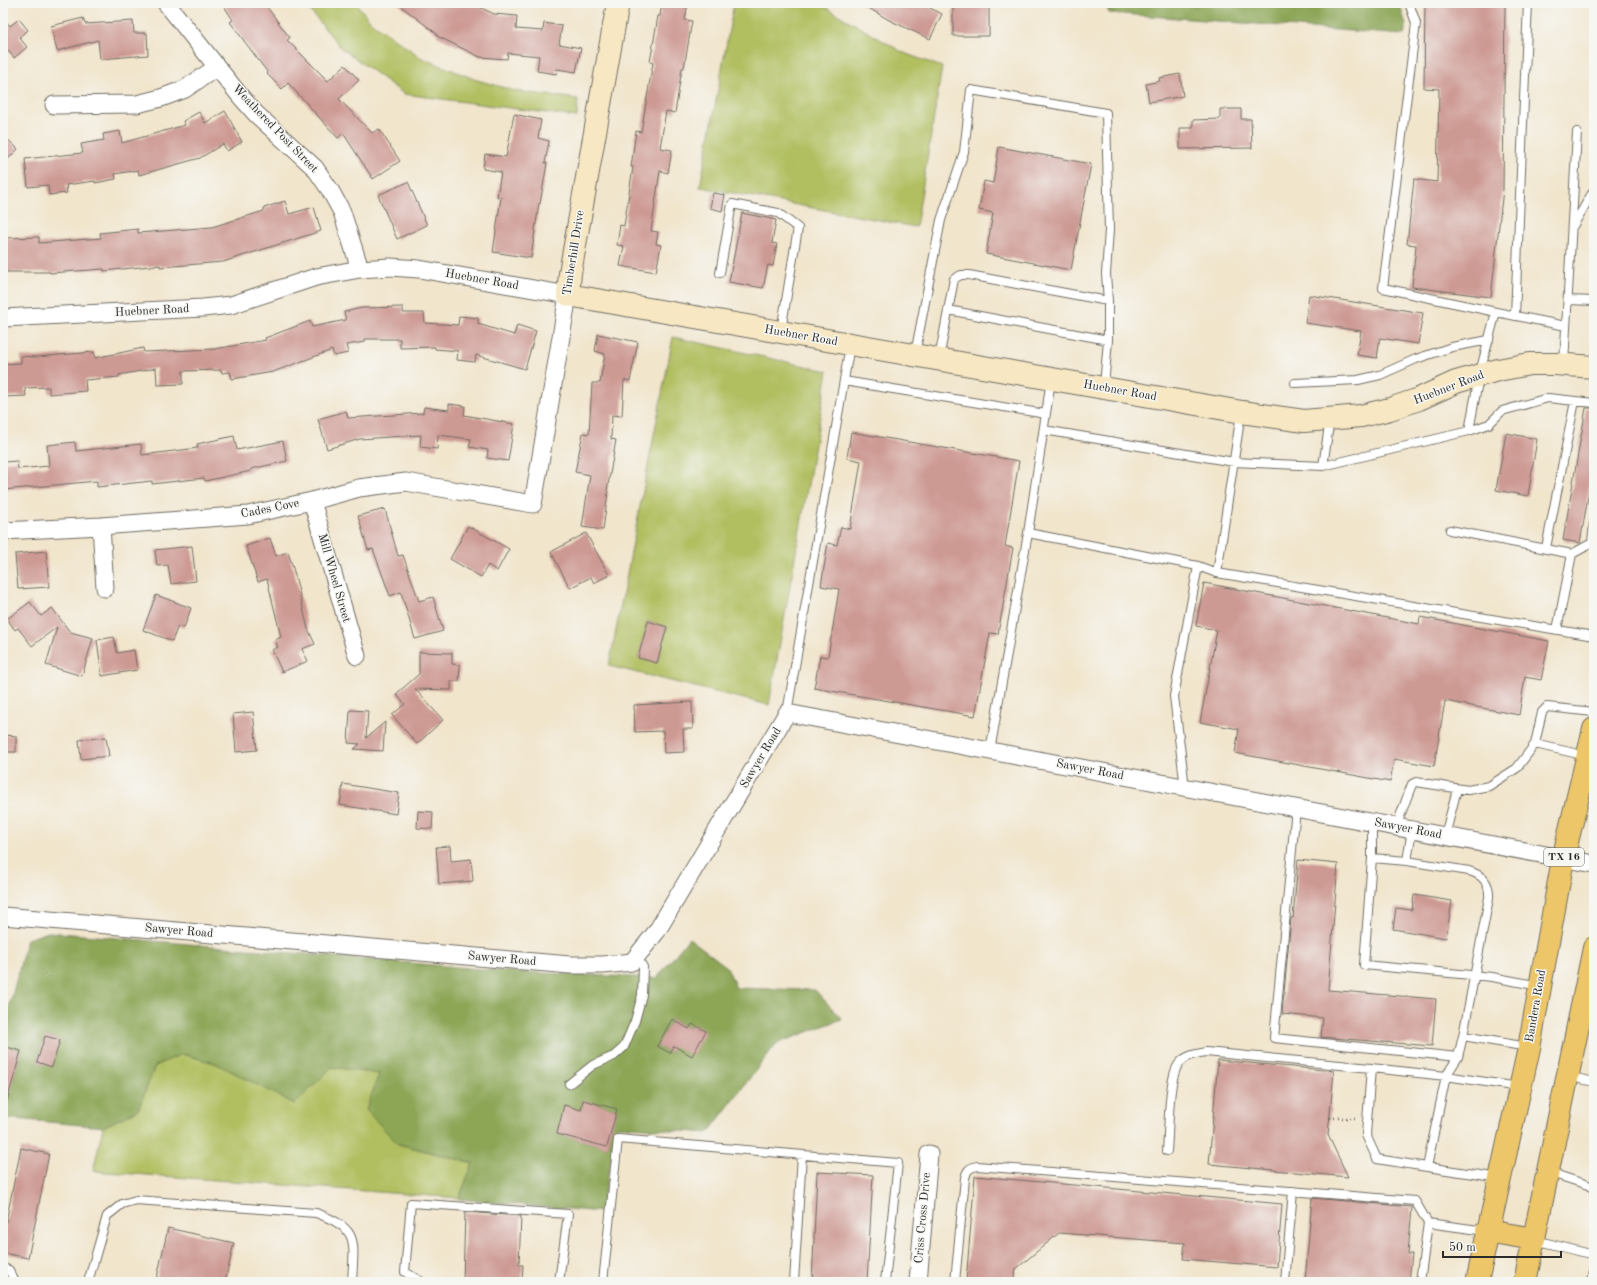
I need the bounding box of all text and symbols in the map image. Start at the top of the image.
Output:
street label: Weathered Post Street [230,83,320,175]
street label: Timberhill Drive [561,209,587,297]
street label: Huebner Road [444,268,520,292]
street label: Huebner Road [114,303,190,319]
street label: Huebner Road [763,324,839,348]
street label: Huebner Road [1412,369,1486,407]
street label: Huebner Road [1082,379,1158,403]
street label: Cades Cove [240,497,301,521]
street label: Mill Wheel Street [316,532,352,624]
street label: Sawyer Road [738,725,784,791]
street label: Sawyer Road [1055,758,1125,782]
street label: Sawyer Road [1373,817,1443,841]
road number: TX 16 [1544,848,1584,866]
street label: Sawyer Road [144,922,214,940]
street label: Sawyer Road [467,950,537,968]
street label: Bandera Road [1524,969,1548,1043]
street label: Criss Cross Drive [913,1171,933,1264]
scale bar [1443,1233,1561,1259]
text: 50 m [1449,1241,1476,1254]

